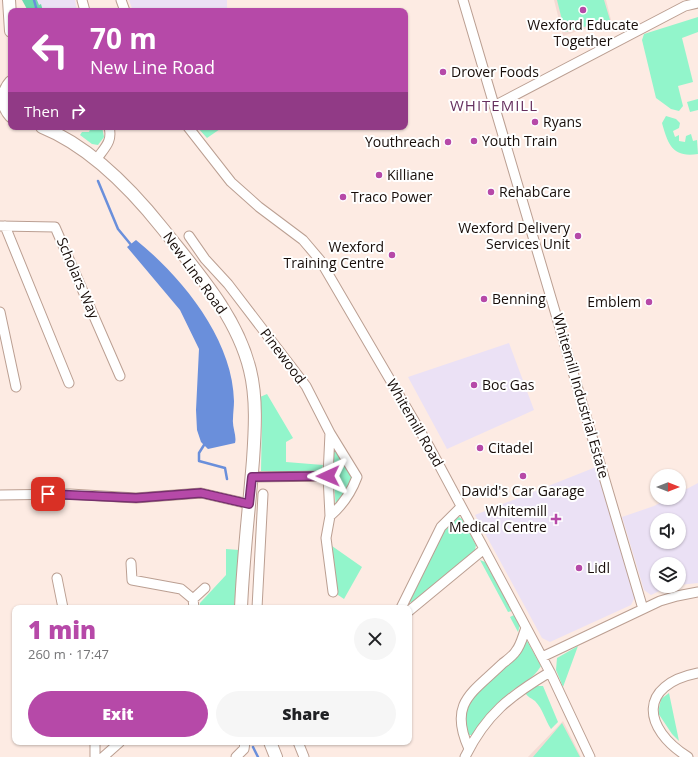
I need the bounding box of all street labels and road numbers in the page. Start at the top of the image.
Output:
street label: New Line Road [159,228,232,318]
street label: Scholars Way [53,234,104,322]
street label: Whitemill Industrial Estate [549,311,614,481]
street label: Pinewood [256,324,310,387]
street label: Whitemill Road [383,375,448,470]

